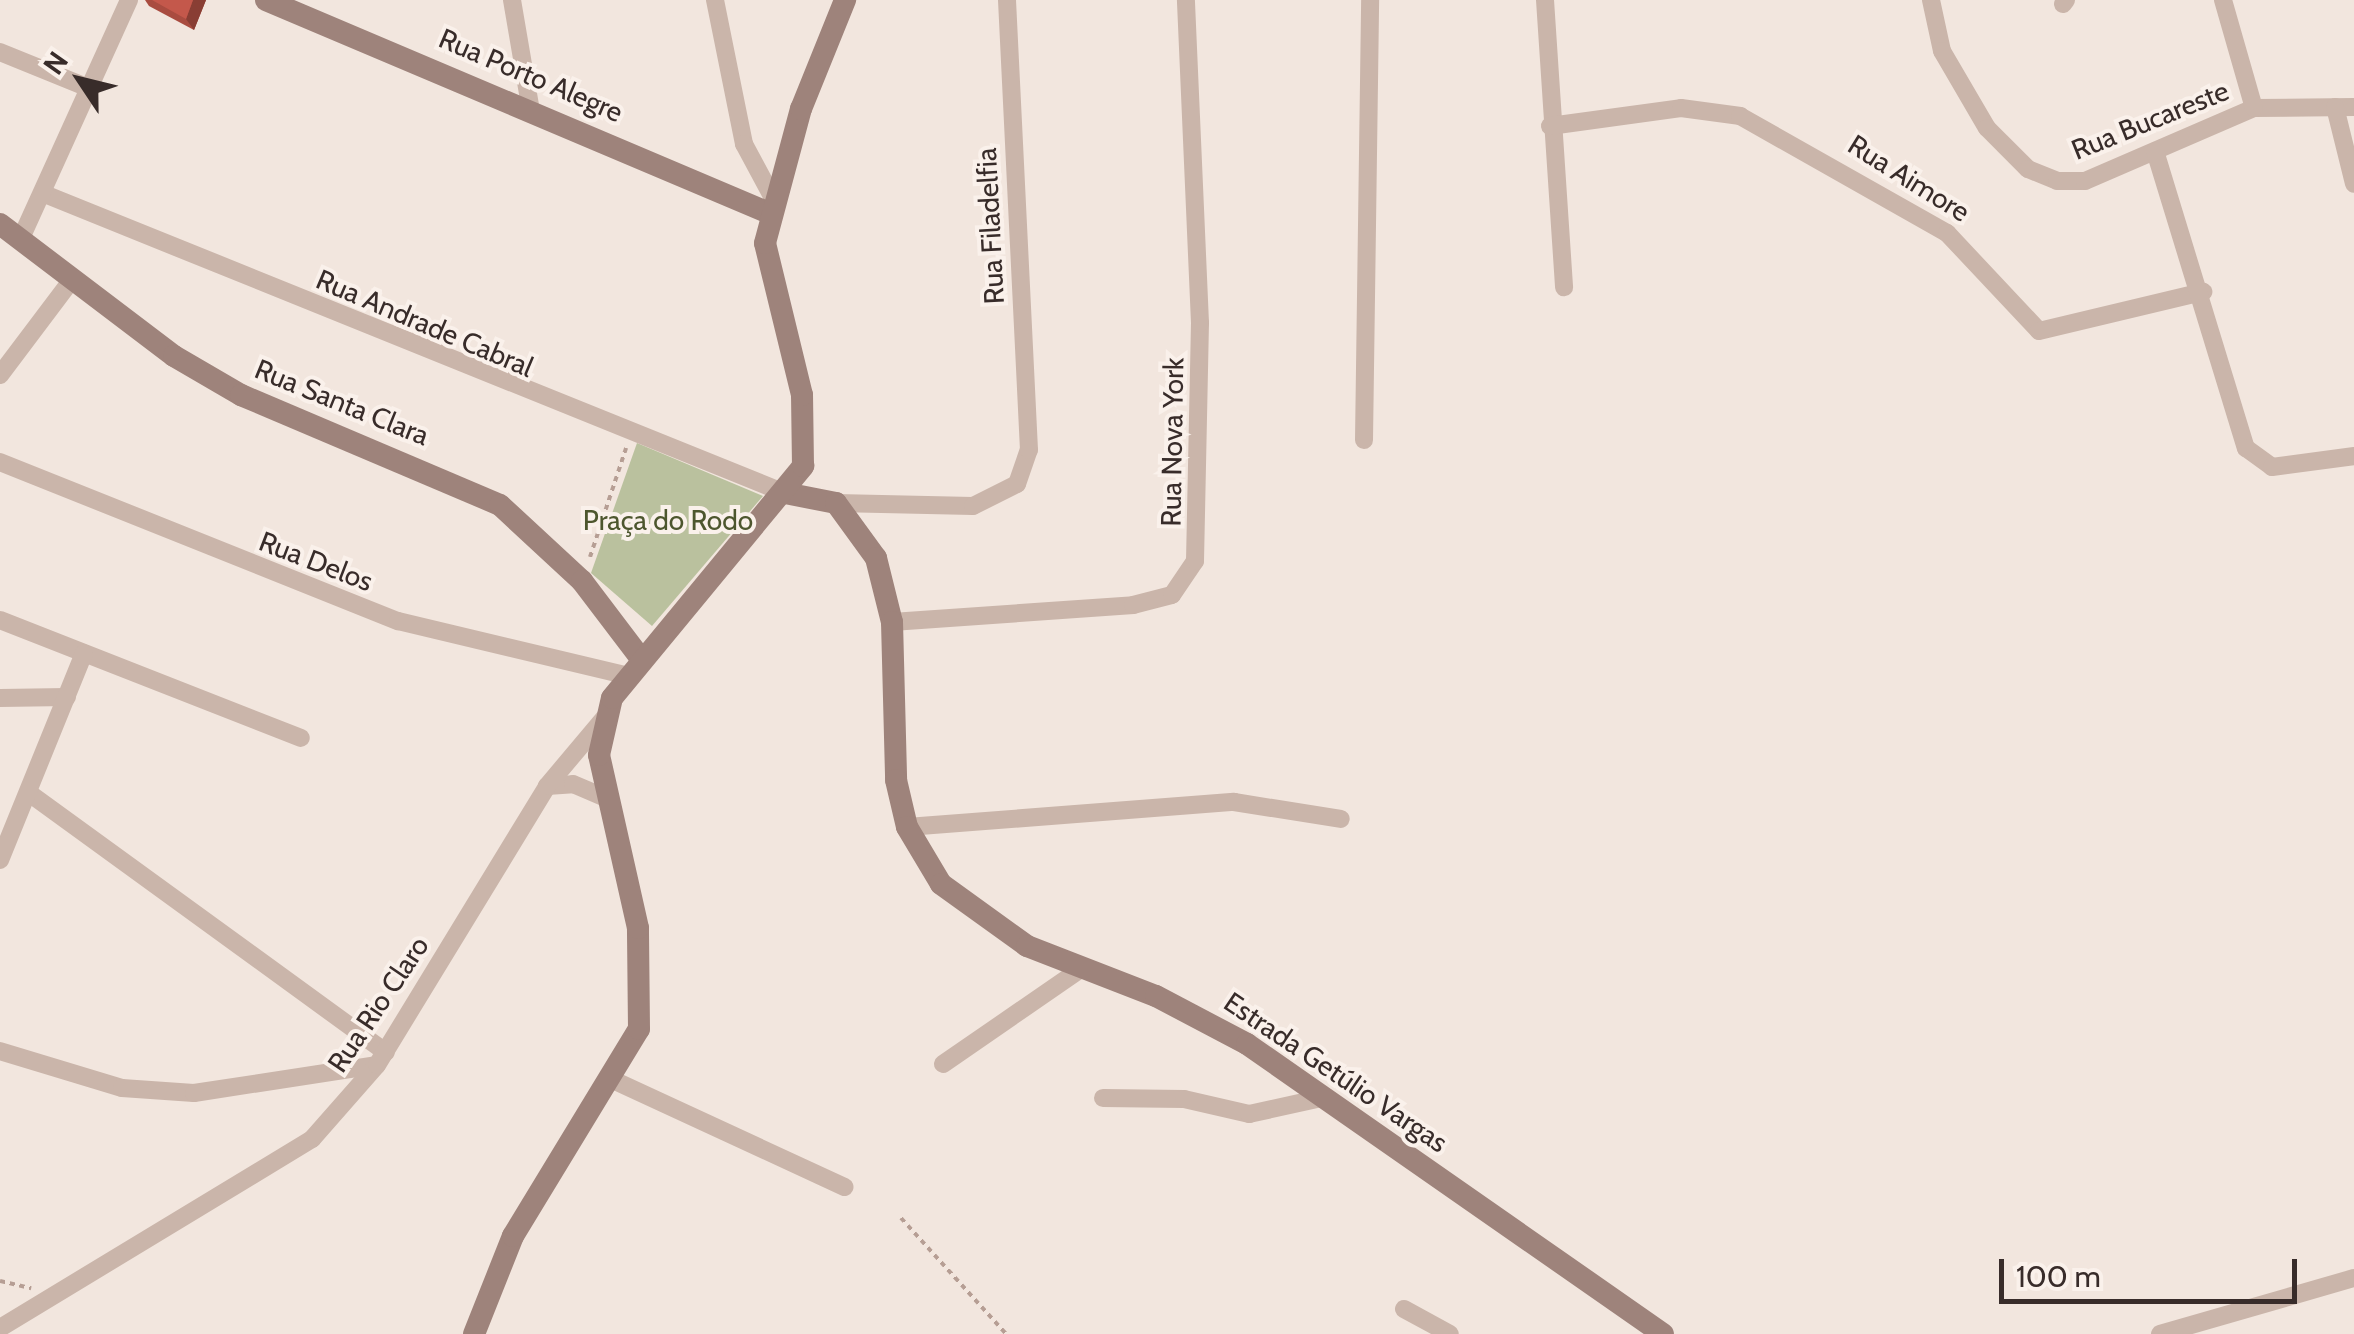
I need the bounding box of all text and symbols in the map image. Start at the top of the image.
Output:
street label: Rua Porto Alegre [434,21,628,129]
north arrow [30,30,130,130]
text: N [36,45,75,81]
street label: Rua Bucareste [2067,73,2233,167]
street label: Rua Aimore [1842,127,1976,229]
street label: Rua Filadelfia [969,147,1011,305]
street label: Rua Andrade Cabral [311,262,539,384]
street label: Rua Santa Clara [250,352,434,452]
street label: Rua Nova York [1154,357,1190,527]
park label: Praça do Rodo [583,503,753,537]
street label: Rua Delos [254,524,378,598]
street label: Rua Rio Claro [320,930,436,1078]
street label: Estrada Getúlio Vargas [1218,985,1454,1159]
scale bar [2004,1239,2302,1301]
text: 100 m [2016,1258,2101,1295]

